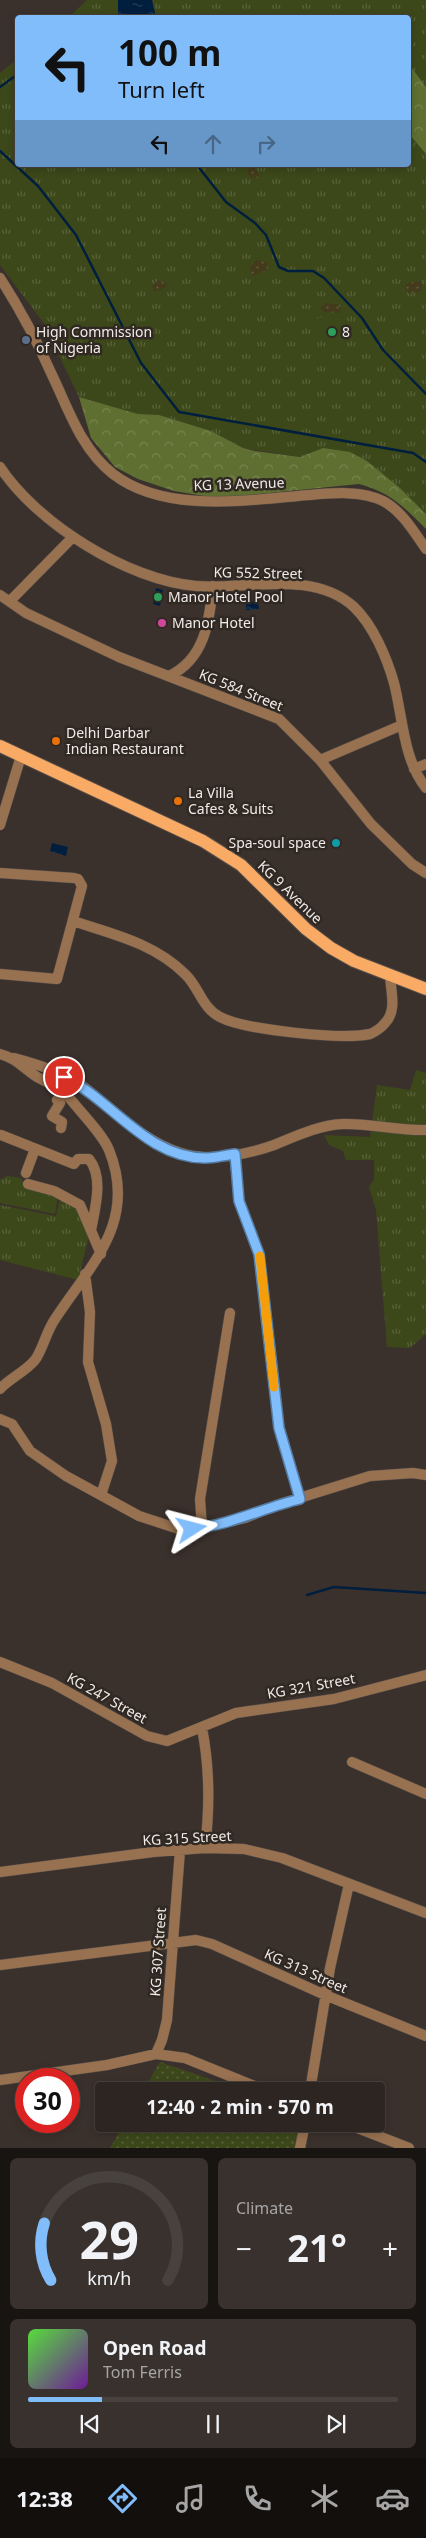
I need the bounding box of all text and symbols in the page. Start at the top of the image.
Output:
text: 100 m [118,29,221,76]
icon: left [35,35,100,100]
text: Turn left [118,74,205,104]
icon: left [146,130,174,158]
icon: ahead [199,130,227,158]
icon: right [252,130,280,158]
place label: High Commission of Nigeria [36,322,152,357]
place label: 8 [342,322,350,341]
marker: 8 [326,326,338,338]
marker: High Commission of Nigeria [20,334,32,346]
street label: KG 13 Avenue [193,472,285,495]
street label: KG 552 Street [213,562,303,583]
place label: Manor Hotel Pool [168,587,283,606]
marker: Manor Hotel Pool [152,591,164,603]
place label: Manor Hotel [172,613,255,632]
marker: Manor Hotel [156,617,168,629]
street label: KG 584 Street [196,664,286,715]
place label: Delhi Darbar Indian Restaurant [66,723,184,758]
marker: Delhi Darbar Indian Restaurant [50,735,62,747]
place label: La Villa Cafes & Suits [188,783,274,818]
marker: La Villa Cafes & Suits [172,795,184,807]
place label: Spa-soul space [228,833,326,852]
marker: Spa-soul space [330,837,342,849]
street label: KG 9 Avenue [254,856,327,927]
pin [43,1056,85,1098]
icon: arrive [50,1063,78,1091]
position arrow [165,1502,217,1554]
street label: KG 247 Street [64,1668,151,1727]
street label: KG 321 Street [265,1668,356,1703]
street label: KG 315 Street [142,1826,232,1849]
street label: KG 307 Street [145,1907,170,1997]
street label: KG 313 Street [262,1944,351,1997]
speed limit sign: 30 [15,2068,80,2133]
text: 12:40 · 2 min · 570 m [146,2094,334,2120]
text: Climate [236,2197,293,2219]
text: 29 [79,2203,139,2274]
text: 21° [287,2221,347,2273]
text: − [236,2229,252,2267]
text: + [382,2229,398,2267]
text: km/h [87,2266,131,2290]
text: Open Road [103,2335,206,2361]
text: Tom Ferris [103,2361,182,2383]
icon: previous [76,2410,104,2438]
icon: pause [199,2410,227,2438]
icon: next [322,2410,350,2438]
icon: directions [105,2481,140,2516]
icon: music [173,2481,208,2516]
icon: phone [240,2481,275,2516]
icon: climate [307,2481,342,2516]
icon: car [375,2481,410,2516]
text: 12:38 [16,2483,73,2513]

